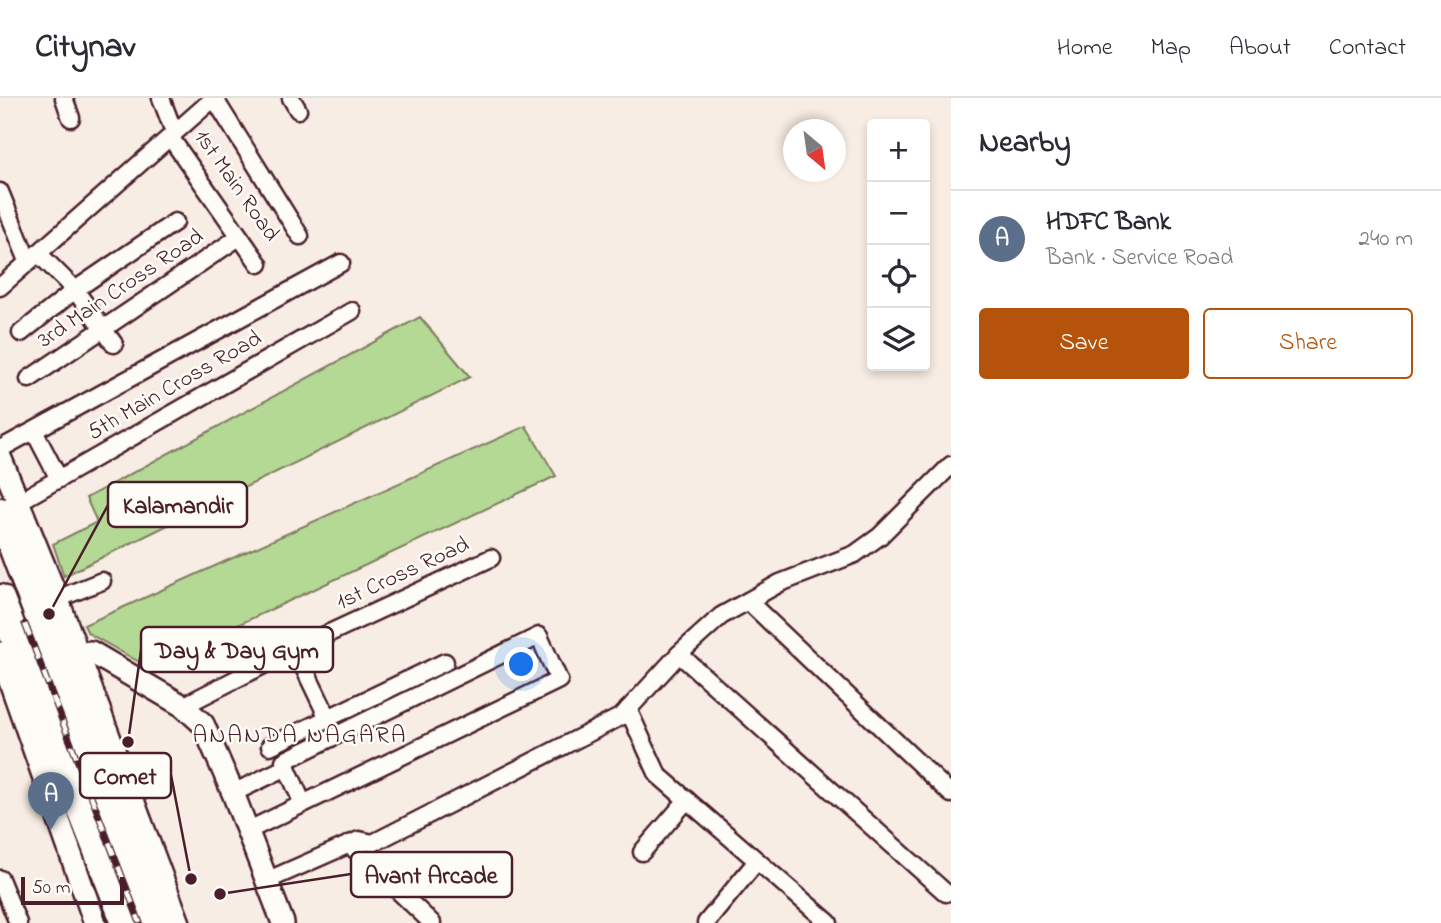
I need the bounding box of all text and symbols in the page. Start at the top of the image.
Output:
text: Citynav [35,24,135,72]
text: Home [1057,31,1113,66]
text: Map [1151,31,1191,66]
text: About [1229,31,1291,66]
text: Contact [1329,31,1406,66]
north arrow [783,119,846,182]
map controls [867,119,930,371]
button: + [867,119,930,182]
text: Nearby [979,122,1071,166]
street label: 1st Main Road [185,123,287,249]
button: − [867,182,930,245]
text: HDFC Bank [1046,204,1171,242]
street label: 3rd Main Cross Road [31,221,211,357]
text: A [995,223,1009,256]
text: 240 m [1359,223,1413,256]
text: Bank · Service Road [1046,242,1233,275]
button: locate [867,245,930,308]
button: layers [867,308,930,371]
button: Save [979,308,1189,379]
button: Share [1203,308,1413,379]
street label: 5th Main Cross Road [82,323,268,449]
callout: Kalamandir [108,482,247,527]
text: Kalamandir [123,490,234,525]
street label: 1st Cross Road [331,529,475,619]
callout: Day & Day Gym [141,627,333,672]
text: Day & Day Gym [154,635,319,671]
your location [504,647,538,681]
district label: ANANDA NAGARA [192,719,408,754]
callout: Comet [80,753,171,798]
text: Comet [93,761,157,796]
pin: A [28,772,74,830]
callout: Avant Arcade [351,852,512,897]
text: Avant Arcade [365,860,499,895]
scale bar [21,874,124,906]
text: 50 m [32,875,71,902]

